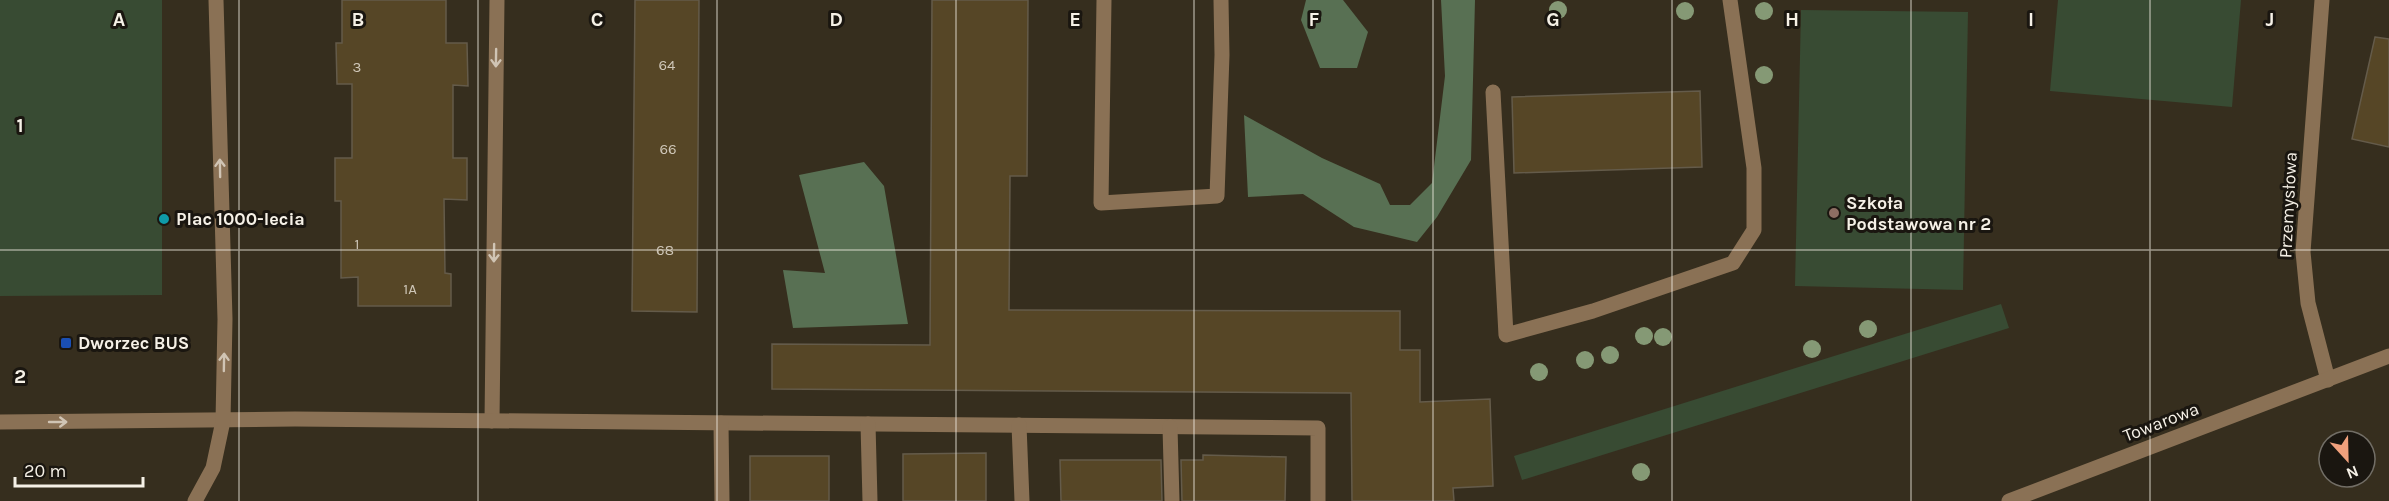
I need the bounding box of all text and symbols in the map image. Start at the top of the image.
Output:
text: A [113,8,126,31]
text: B [352,8,364,31]
text: C [591,8,603,31]
text: D [829,8,843,31]
text: E [1069,8,1081,31]
text: F [1309,8,1320,31]
text: G [1546,8,1560,31]
text: H [1785,8,1799,31]
text: I [2028,8,2034,31]
text: J [2266,8,2274,31]
one-way arrow [490,48,502,68]
house number: 64 [659,56,676,74]
house number: 3 [353,58,361,76]
text: 1 [16,114,24,137]
house number: 66 [659,140,677,158]
street label: Przemysłowa [2274,151,2302,259]
one-way arrow [214,158,226,178]
place label: Szkoła Podstawowa nr 2 [1846,192,1991,235]
marker: Szkoła Podstawowa nr 2 [1827,206,1841,220]
place label: Plac 1000-lecia [176,208,305,230]
marker: Plac 1000-lecia [157,212,171,226]
house number: 1 [355,235,359,253]
house number: 68 [656,241,674,259]
one-way arrow [488,243,500,263]
house number: 1A [403,280,417,298]
place label: Dworzec BUS [78,332,189,354]
marker: Dworzec BUS [59,336,73,350]
one-way arrow [218,353,230,373]
text: 2 [14,365,26,388]
street label: Towarowa [2120,397,2202,447]
one-way arrow [48,416,68,428]
north arrow [2317,429,2377,489]
scale bar [15,450,142,488]
text: 20 m [24,460,66,482]
text: N [2344,461,2361,483]

